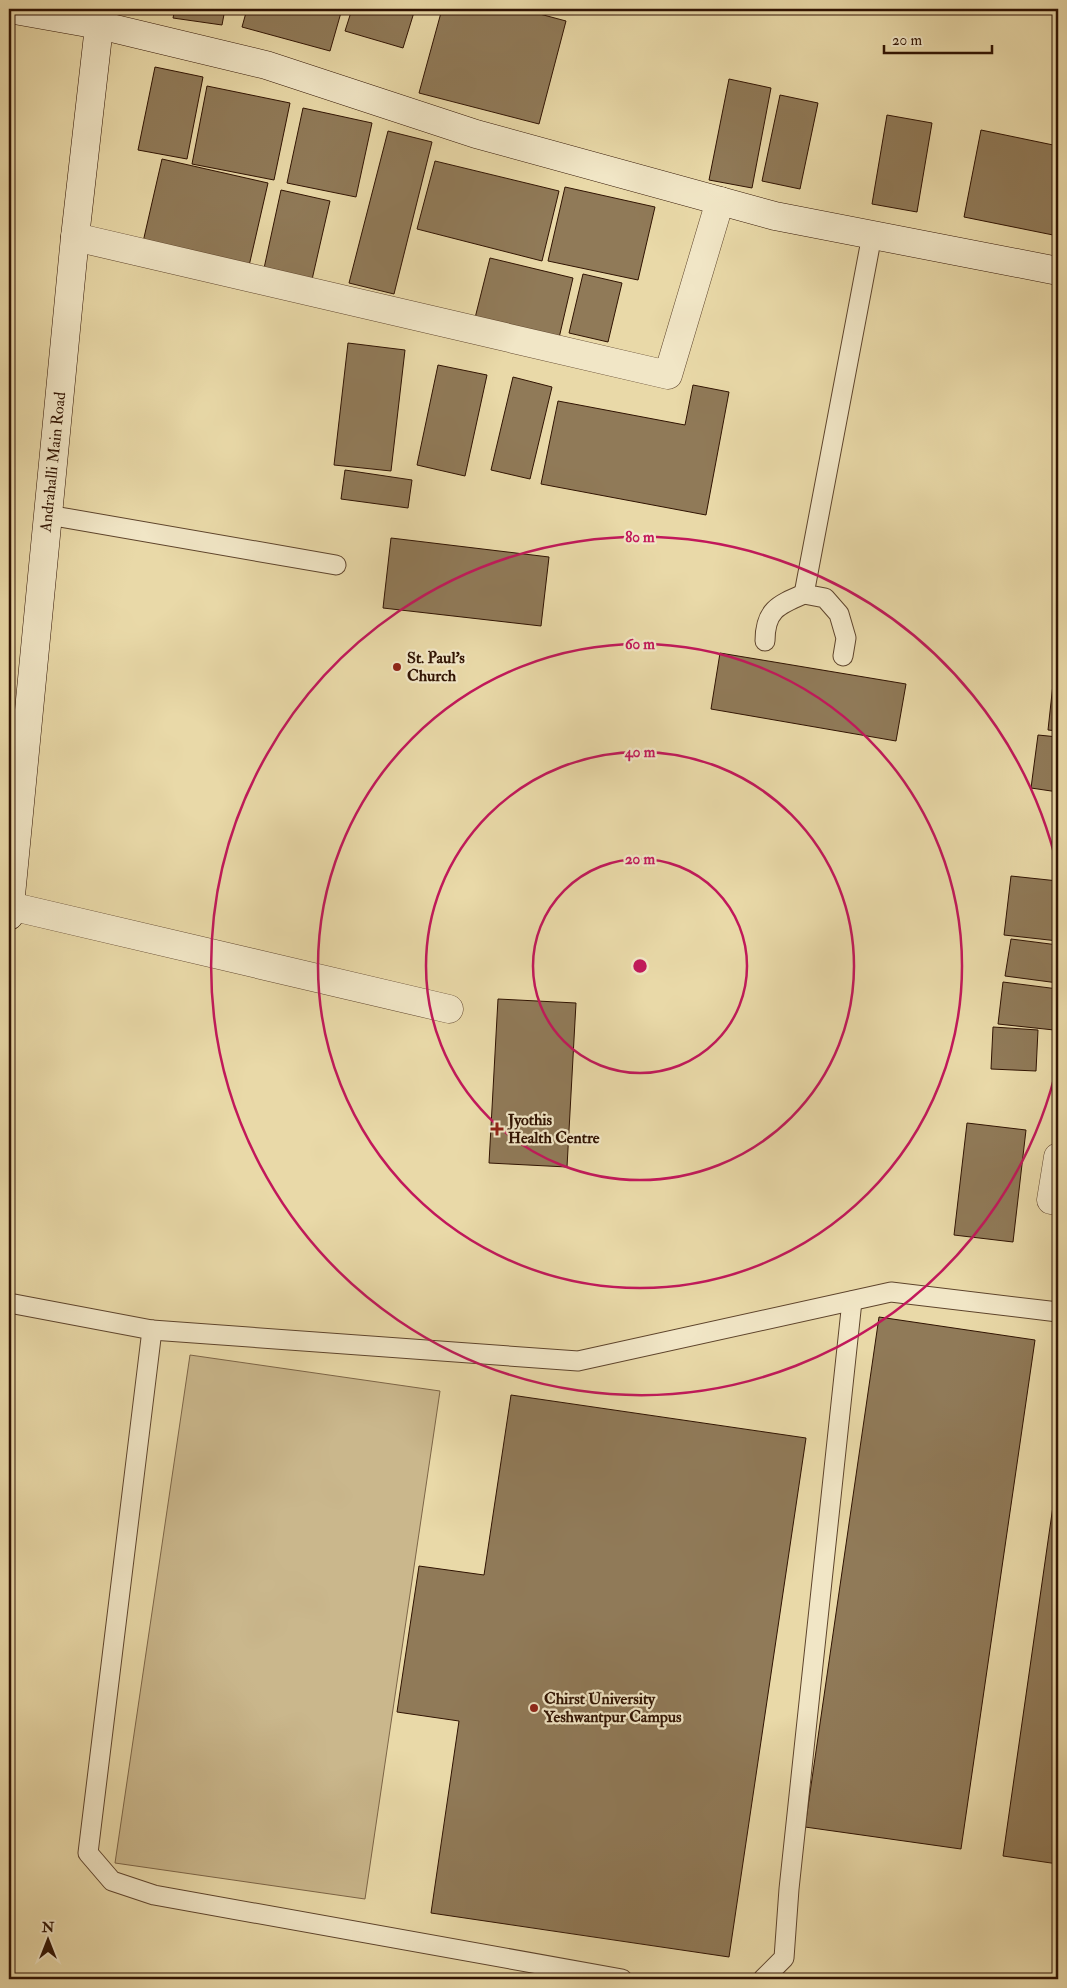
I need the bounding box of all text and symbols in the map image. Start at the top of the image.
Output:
scale bar [884,22,992,54]
text: 20 m [892,31,922,50]
street label: Andrahalli Main Road [36,391,70,534]
text: 80 m [625,528,655,547]
text: 60 m [625,635,655,654]
place label: St. Paul's Church [407,648,465,686]
marker: St. Paul's Church [391,661,403,673]
text: 40 m [624,743,656,762]
text: 20 m [625,850,655,869]
centre of rings [631,957,649,975]
place label: Jyothis Health Centre [507,1110,600,1148]
marker: Jyothis Health Centre [490,1122,504,1136]
place label: Chirst University Yeshwantpur Campus [543,1689,682,1728]
marker: Chirst University Yeshwantpur Campus [528,1702,540,1714]
north arrow [22,1916,72,1966]
text: N [41,1919,55,1936]

